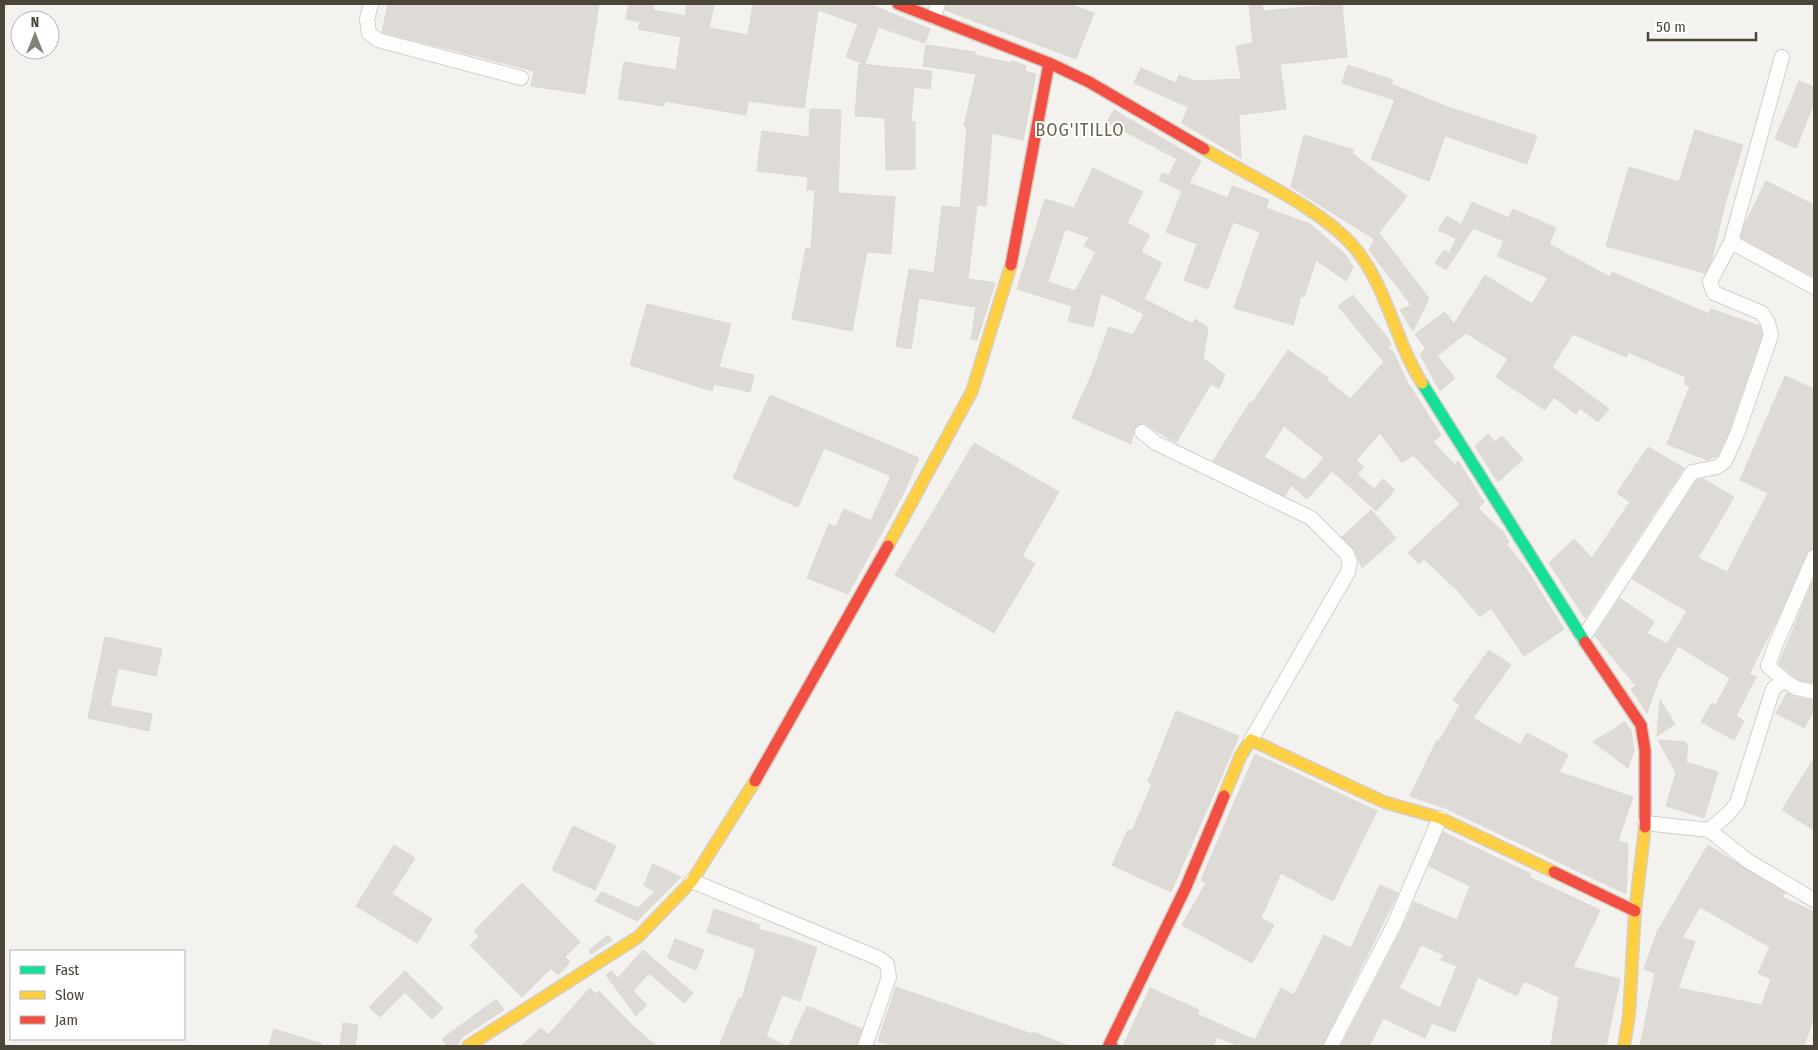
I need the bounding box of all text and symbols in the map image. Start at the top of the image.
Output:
north arrow [10,10,60,60]
scale bar [1648,10,1756,42]
text: N [31,14,39,31]
text: 50 m [1656,18,1686,36]
district label: BOG'ITILLO [1035,119,1125,141]
legend [10,950,185,1040]
text: Fast [55,961,79,979]
text: Slow [55,986,84,1004]
text: Jam [55,1011,78,1029]

